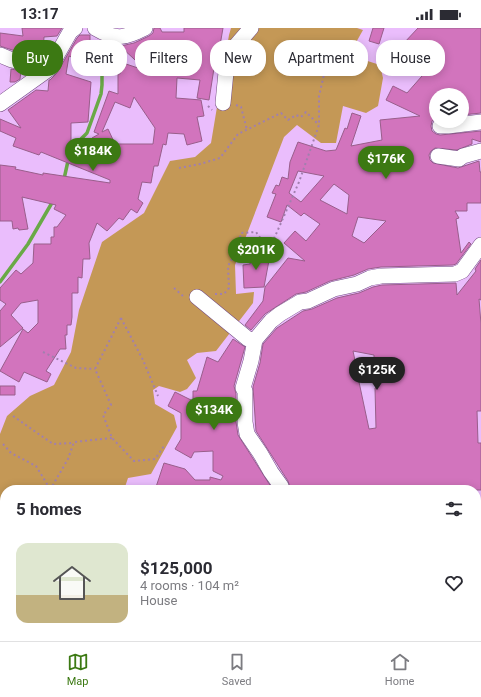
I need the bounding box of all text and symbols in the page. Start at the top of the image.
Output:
text: 13:17 [20,5,59,23]
chip: Buy [12,40,63,76]
chip: Rent [71,40,127,76]
chip: Filters [135,40,202,76]
chip: New [210,40,266,76]
chip: Apartment [274,40,368,76]
chip: House [376,40,445,76]
map controls [429,88,469,128]
button: layers [429,88,469,128]
pin: $184K [65,138,121,172]
text: $184K [74,143,112,158]
pin: $176K [358,146,414,180]
text: $176K [367,151,405,166]
pin: $201K [228,237,284,271]
text: $201K [237,242,275,257]
pin: $125K [349,357,405,391]
text: $125K [358,362,396,377]
pin: $134K [186,397,242,431]
text: $134K [195,402,233,417]
icon: filters [443,498,465,520]
text: 5 homes [16,499,82,519]
text: $125,000 [140,558,212,578]
icon: home [48,559,96,607]
icon: heart [443,572,465,594]
text: 4 rooms · 104 m² [140,578,239,593]
text: House [140,593,177,608]
tab: Map [67,651,89,688]
tab: Saved [222,651,252,688]
tab: Home [385,651,414,688]

